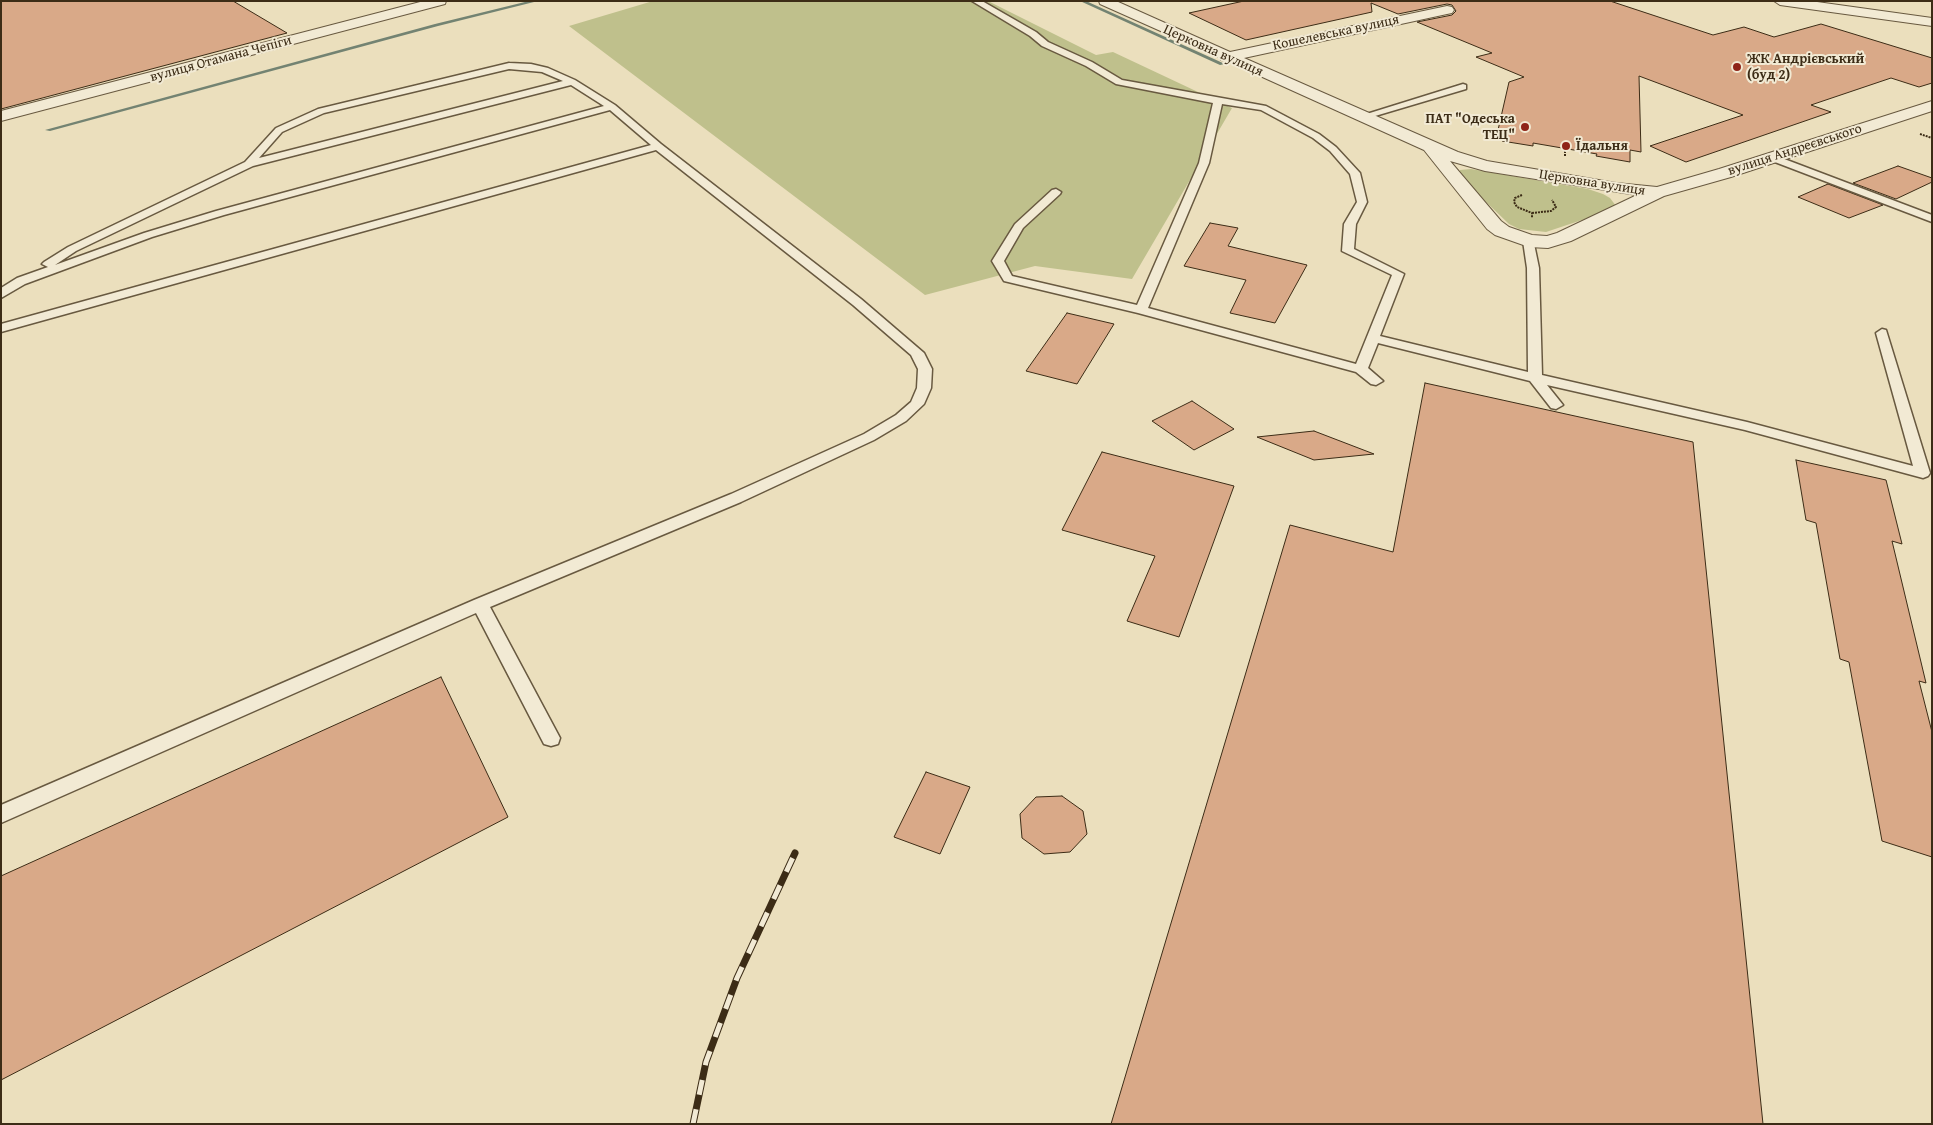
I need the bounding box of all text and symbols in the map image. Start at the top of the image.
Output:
street label: Кошелевська вулиця [1271,11,1401,55]
street label: Церковна вулиця [1161,21,1265,81]
street label: вулиця Отамана Чепіги [148,32,294,86]
place label: ЖК Андрієвський (буд 2) [1747,51,1864,84]
marker: ЖК Андрієвський (буд 2) [1731,61,1743,73]
place label: ПАТ "Одеська ТЕЦ" [1425,111,1515,144]
street label: вулиця Андреєвського [1726,120,1864,180]
marker: ПАТ "Одеська ТЕЦ" [1519,121,1531,133]
place label: Їдальня [1576,138,1628,154]
marker: Їдальня [1560,140,1572,152]
street label: Церковна вулиця [1538,166,1646,200]

